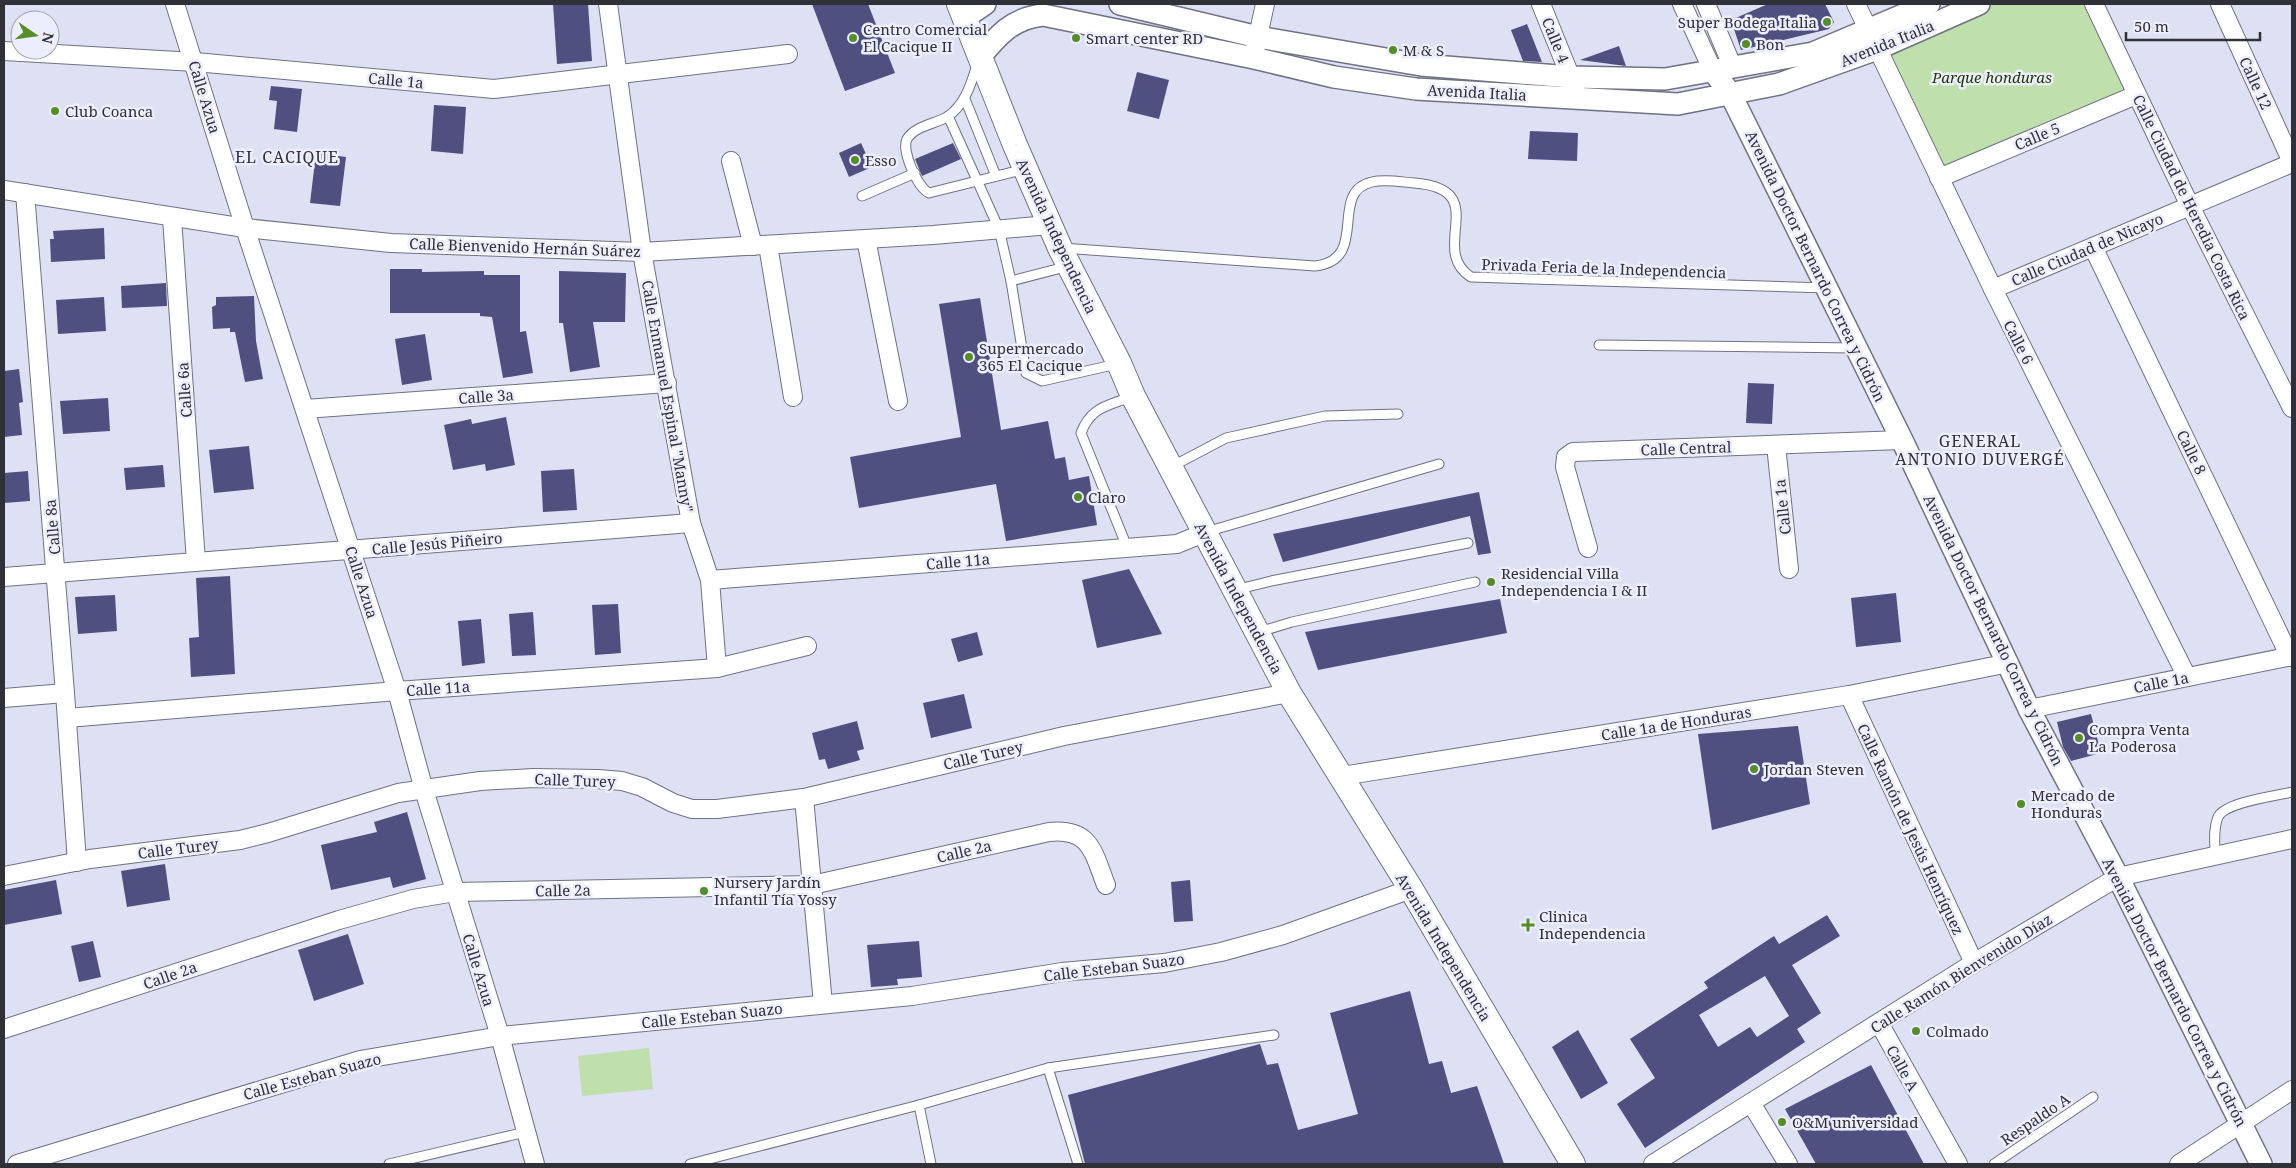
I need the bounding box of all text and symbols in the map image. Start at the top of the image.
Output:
north arrow [10,10,60,60]
scale bar [2126,10,2260,42]
place label: Super Bodega Italia [1678,12,1817,32]
street label: Calle 4 [1538,14,1574,66]
street label: Avenida Italia [1837,15,1937,71]
marker: Super Bodega Italia [1821,16,1833,28]
text: 50 m [2134,16,2169,36]
place label: Centro Comercial El Cacique II [863,19,988,56]
place label: Smart center RD [1086,28,1203,48]
text: N [38,31,59,46]
marker: Centro Comercial El Cacique II [847,32,859,44]
marker: Smart center RD [1070,32,1082,44]
place label: Bon [1756,34,1784,54]
marker: Bon [1740,38,1752,50]
place label: M & S [1403,40,1444,60]
marker: M & S [1387,44,1399,56]
street label: Calle 12 [2235,54,2277,112]
street label: Calle Azua [184,58,226,136]
park label: Parque honduras [1931,67,2052,87]
street label: Calle 1a [367,68,425,92]
street label: Avenida Italia [1427,79,1527,105]
street label: Calle Ciudad de Heredia Costa Rica [2129,91,2255,323]
place label: Club Coanca [65,101,153,121]
marker: Club Coanca [49,105,61,117]
street label: Calle 5 [2011,118,2063,154]
street label: Avenida Doctor Bernardo Correa y Cidrón [1741,127,1891,405]
district label: EL CACIQUE [235,146,339,168]
place label: Esso [865,150,897,170]
marker: Esso [849,154,861,166]
street label: Avenida Independencia [1012,155,1102,317]
street label: Calle Ciudad de Nicayo [2008,208,2166,290]
street label: Calle Bienvenido Hernán Suárez [409,233,641,261]
street label: Privada Feria de la Independencia [1481,254,1727,282]
street label: Calle Enmanuel Espinal "Manny" [638,278,698,514]
street label: Calle 6 [1999,316,2039,368]
place label: Supermercado 365 El Cacique [979,338,1084,375]
marker: Supermercado 365 El Cacique [963,351,975,363]
street label: Calle 6a [172,362,196,418]
street label: Calle 3a [458,384,514,408]
street label: Calle 8 [2173,426,2211,478]
district label: GENERAL ANTONIO DUVERGÉ [1895,430,2065,470]
street label: Calle Central [1640,436,1732,460]
street label: Calle 1a [1769,478,1795,536]
place label: Claro [1088,487,1126,507]
marker: Claro [1072,491,1084,503]
street label: Avenida Doctor Bernardo Correa y Cidrón [1919,491,2069,769]
street label: Calle 8a [40,498,64,556]
street label: Avenida Independencia [1190,519,1288,677]
street label: Calle Jesús Piñeiro [371,527,503,559]
street label: Calle Azua [341,543,383,621]
street label: Calle 11a [925,548,991,574]
place label: Residencial Villa Independencia I & II [1501,563,1647,600]
marker: Residencial Villa Independencia I & II [1485,576,1497,588]
street label: Calle 1a [2132,667,2190,697]
street label: Calle 11a [405,676,471,700]
street label: Calle 1a de Honduras [1600,701,1753,745]
place label: Compra Venta La Poderosa [2089,719,2190,756]
street label: Calle Ramón de Jesús Henríquez [1853,720,1969,938]
marker: Compra Venta La Poderosa [2073,732,2085,744]
street label: Calle Turey [941,736,1025,774]
place label: Jordan Steven [1763,759,1864,779]
marker: Jordan Steven [1748,763,1760,775]
street label: Calle Turey [534,769,616,791]
place label: Mercado de Honduras [2031,785,2115,822]
marker: Mercado de Honduras [2015,798,2027,810]
street label: Calle Turey [136,833,220,863]
street label: Calle 2a [935,835,993,867]
street label: Avenida Doctor Bernardo Correa y Cidrón [2098,854,2252,1130]
street label: Avenida Independencia [1392,869,1496,1025]
place label: Nursery Jardín Infantil Tía Yossy [714,872,837,909]
street label: Calle 2a [535,880,591,900]
marker: Nursery Jardín Infantil Tía Yossy [698,885,710,897]
place label: Clinica Independencia [1539,906,1646,943]
street label: Calle Ramón Bienvenido Díaz [1866,909,2056,1037]
marker: Clinica Independencia [1521,918,1535,932]
street label: Calle Azua [458,931,500,1009]
street label: Calle Esteban Suazo [1042,948,1186,986]
street label: Calle 2a [140,956,200,994]
street label: Calle Esteban Suazo [640,998,784,1032]
place label: Colmado [1926,1021,1989,1041]
marker: Colmado [1910,1025,1922,1037]
street label: Calle A [1882,1042,1924,1095]
street label: Calle Esteban Suazo [241,1048,383,1104]
street label: Respaldo A [1997,1088,2074,1149]
place label: O&M universidad [1792,1112,1918,1132]
marker: O&M universidad [1776,1116,1788,1128]

